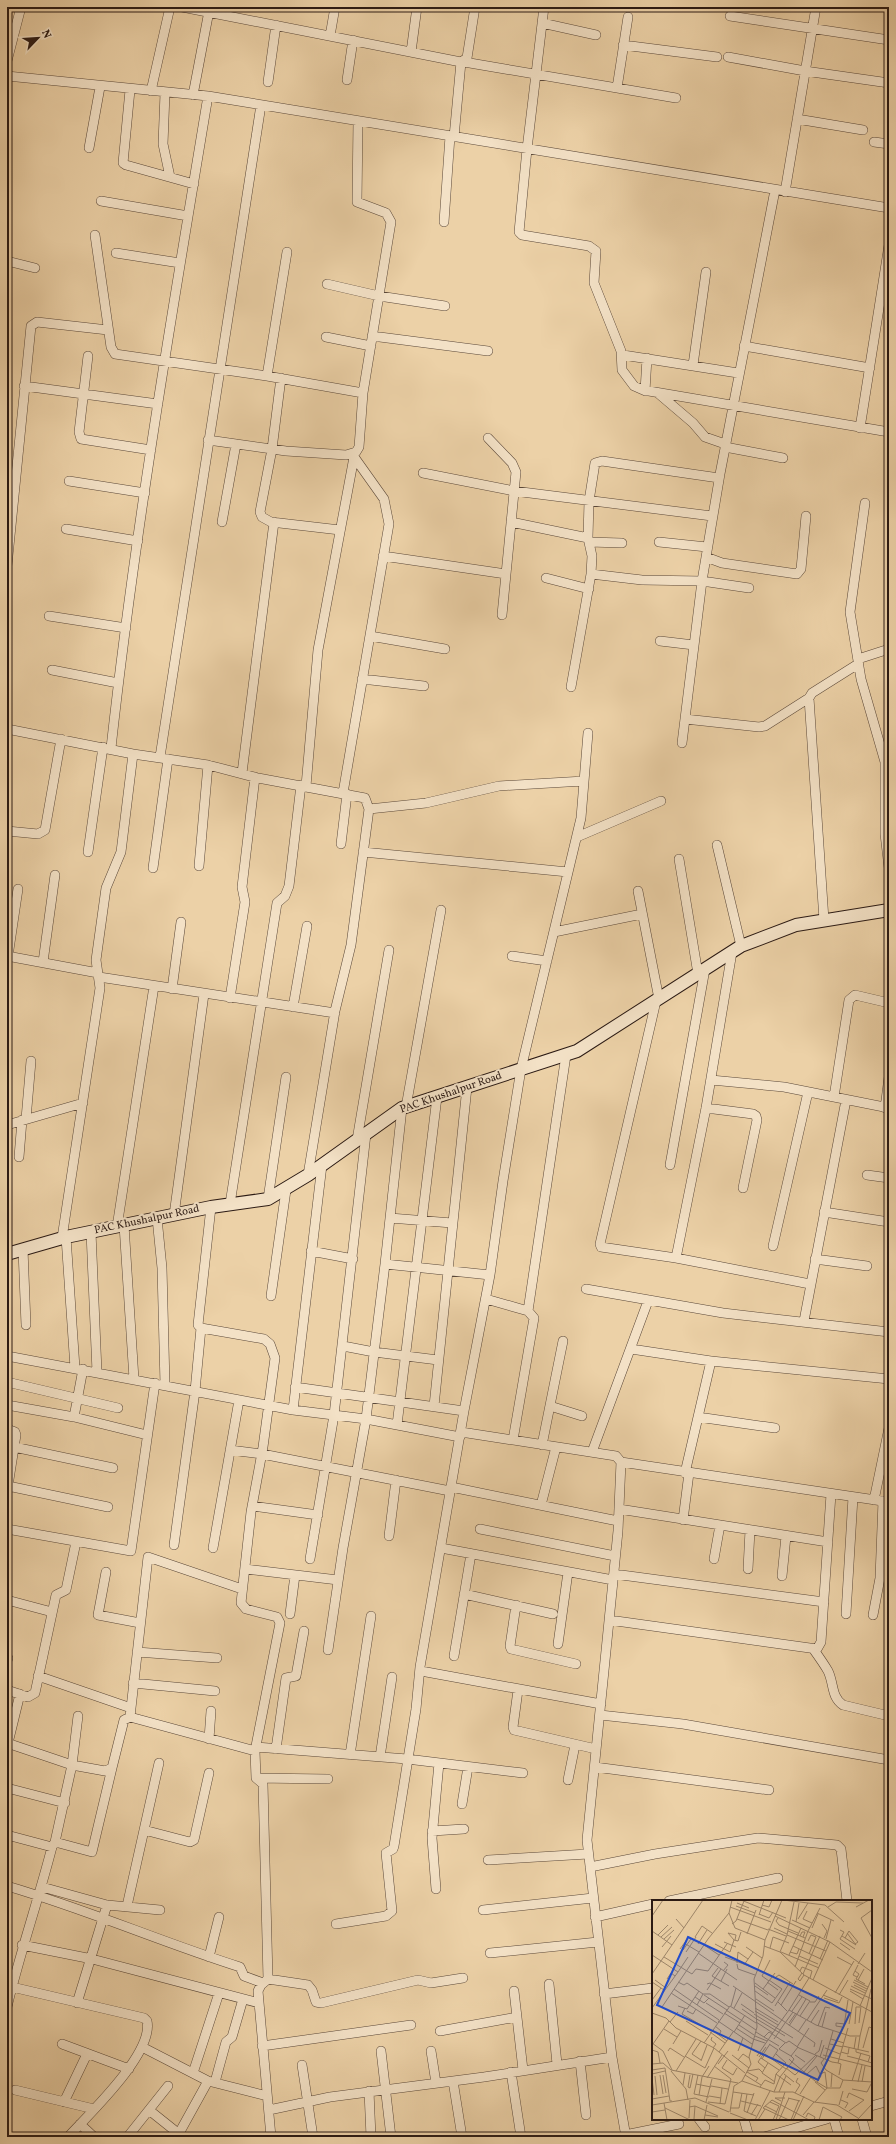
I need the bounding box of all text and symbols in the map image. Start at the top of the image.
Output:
north arrow [18,18,58,58]
text: N [37,28,54,41]
street label: PAC Khushalpur Road [398,1068,504,1118]
street label: PAC Khushalpur Road [93,1202,201,1238]
inset map [652,1900,872,2120]

